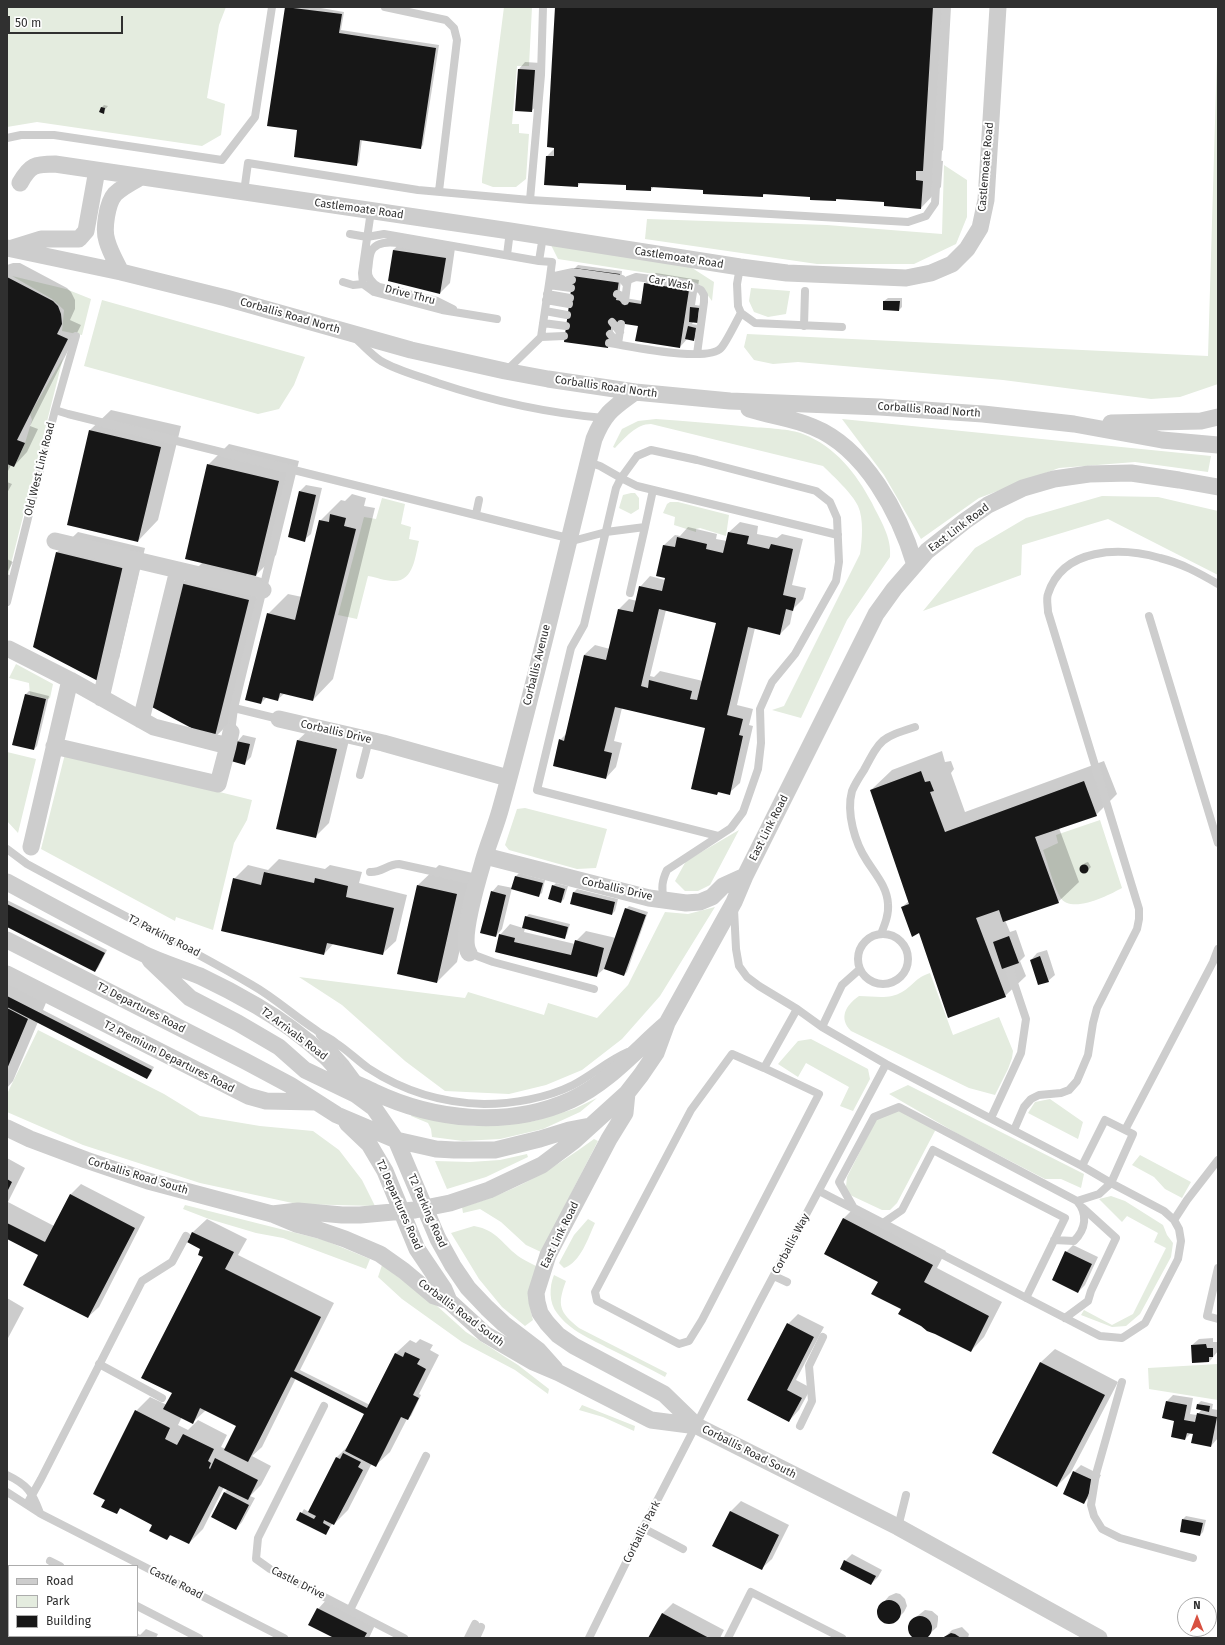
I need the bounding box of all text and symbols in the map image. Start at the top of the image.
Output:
scale bar [10,8,125,34]
text: 50 m [15,16,41,30]
street label: Castlemoate Road [976,122,996,212]
street label: Castlemoate Road [314,196,404,222]
street label: Castlemoate Road [634,244,724,272]
street label: Car Wash [647,273,695,293]
street label: Drive Thru [383,282,437,308]
street label: Corballis Road North [238,295,342,337]
street label: Corballis Road North [554,373,658,401]
street label: Corballis Road North [877,400,981,420]
street label: Old West Link Road [22,421,58,517]
street label: East Link Road [926,501,992,555]
street label: Corballis Avenue [521,623,553,707]
street label: Corballis Drive [299,717,373,747]
street label: East Link Road [747,793,791,863]
street label: Corballis Drive [580,874,654,904]
street label: T2 Parking Road [126,912,202,960]
street label: T2 Departures Road [95,980,187,1036]
street label: T2 Arrivals Road [258,1005,330,1063]
street label: T2 Premium Departures Road [101,1018,237,1096]
street label: Corballis Road South [86,1154,190,1198]
street label: T2 Departures Road [373,1158,425,1252]
street label: T2 Parking Road [405,1172,449,1250]
street label: East Link Road [538,1199,582,1271]
street label: Corballis Way [770,1212,812,1276]
street label: Corballis Road South [415,1276,507,1350]
street label: Corballis Road South [700,1423,798,1481]
street label: Corballis Park [621,1499,663,1565]
street label: Castle Road [147,1564,205,1602]
street label: Castle Drive [269,1564,327,1602]
legend [8,1565,138,1637]
text: Road [46,1574,74,1588]
text: Park [46,1594,70,1608]
north arrow [1177,1597,1217,1637]
text: N [1193,1599,1201,1612]
text: Building [46,1614,91,1628]

